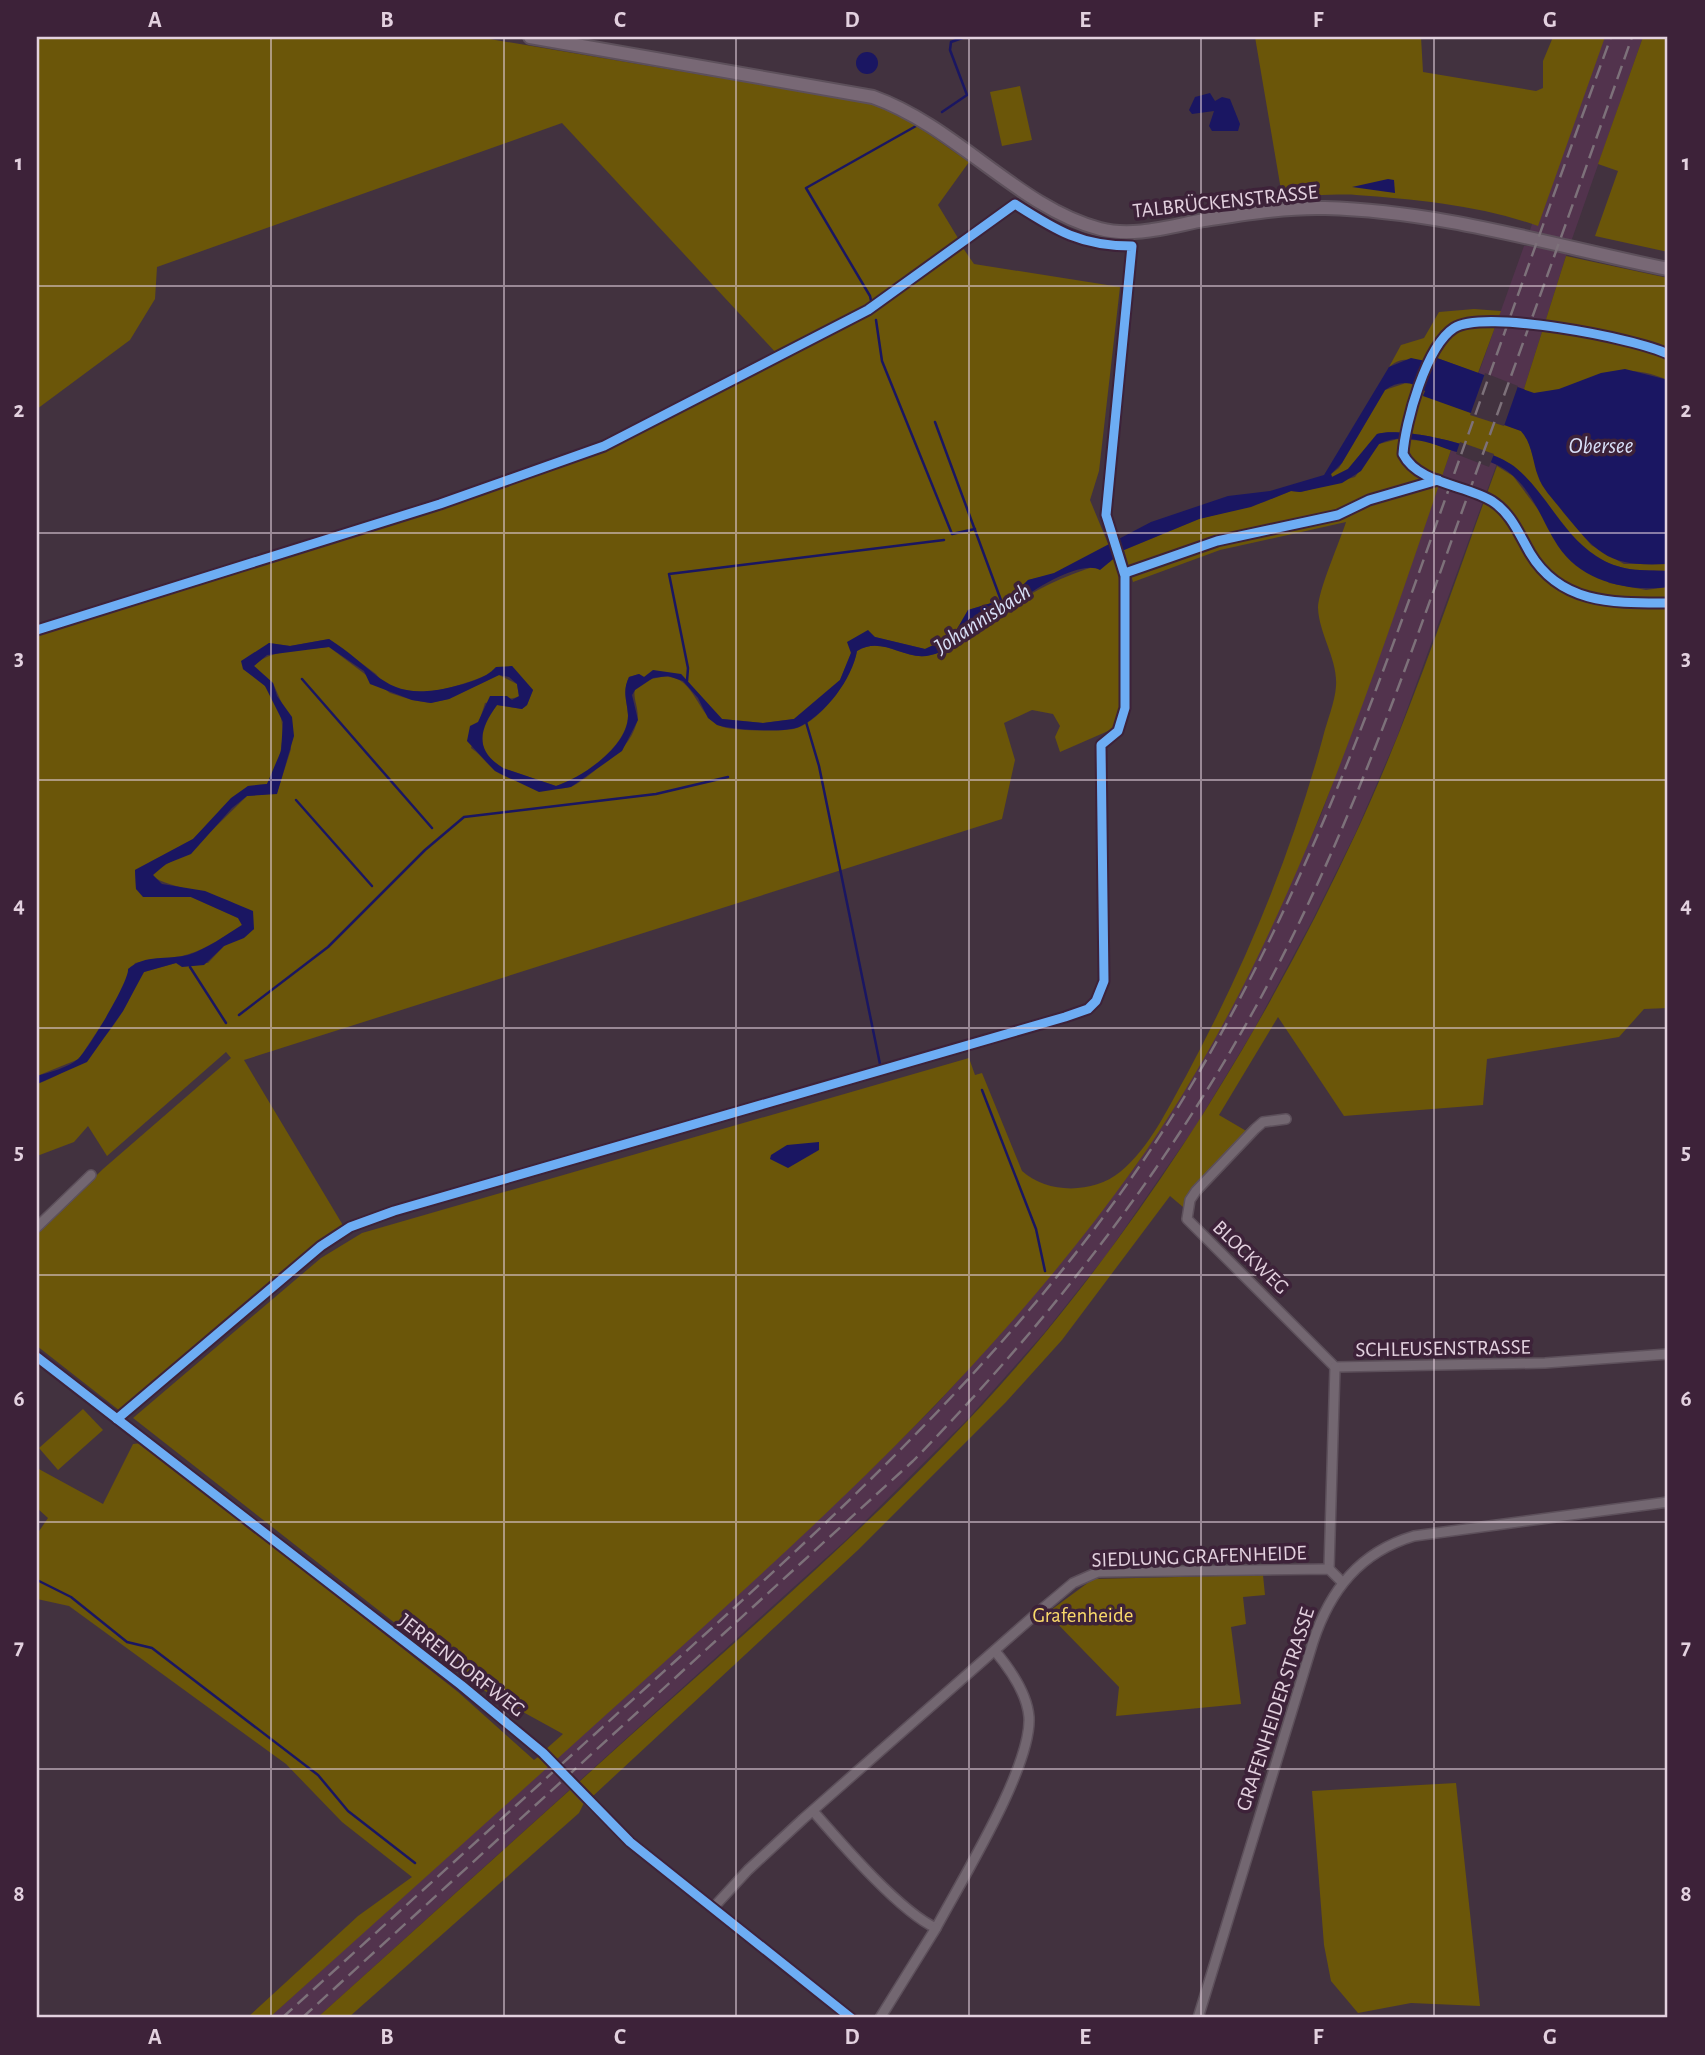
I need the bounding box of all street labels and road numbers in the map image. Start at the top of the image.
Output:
street label: TALBRÜCKENSTRASSE [1131,180,1319,222]
street label: BLOCKWEG [1209,1216,1293,1298]
street label: SCHLEUSENSTRASSE [1355,1336,1531,1361]
street label: SIEDLUNG GRAFENHEIDE [1091,1542,1307,1571]
street label: GRAFENHEIDER STRASSE [1233,1605,1318,1813]
street label: JERRENDORFWEG [395,1610,529,1721]

